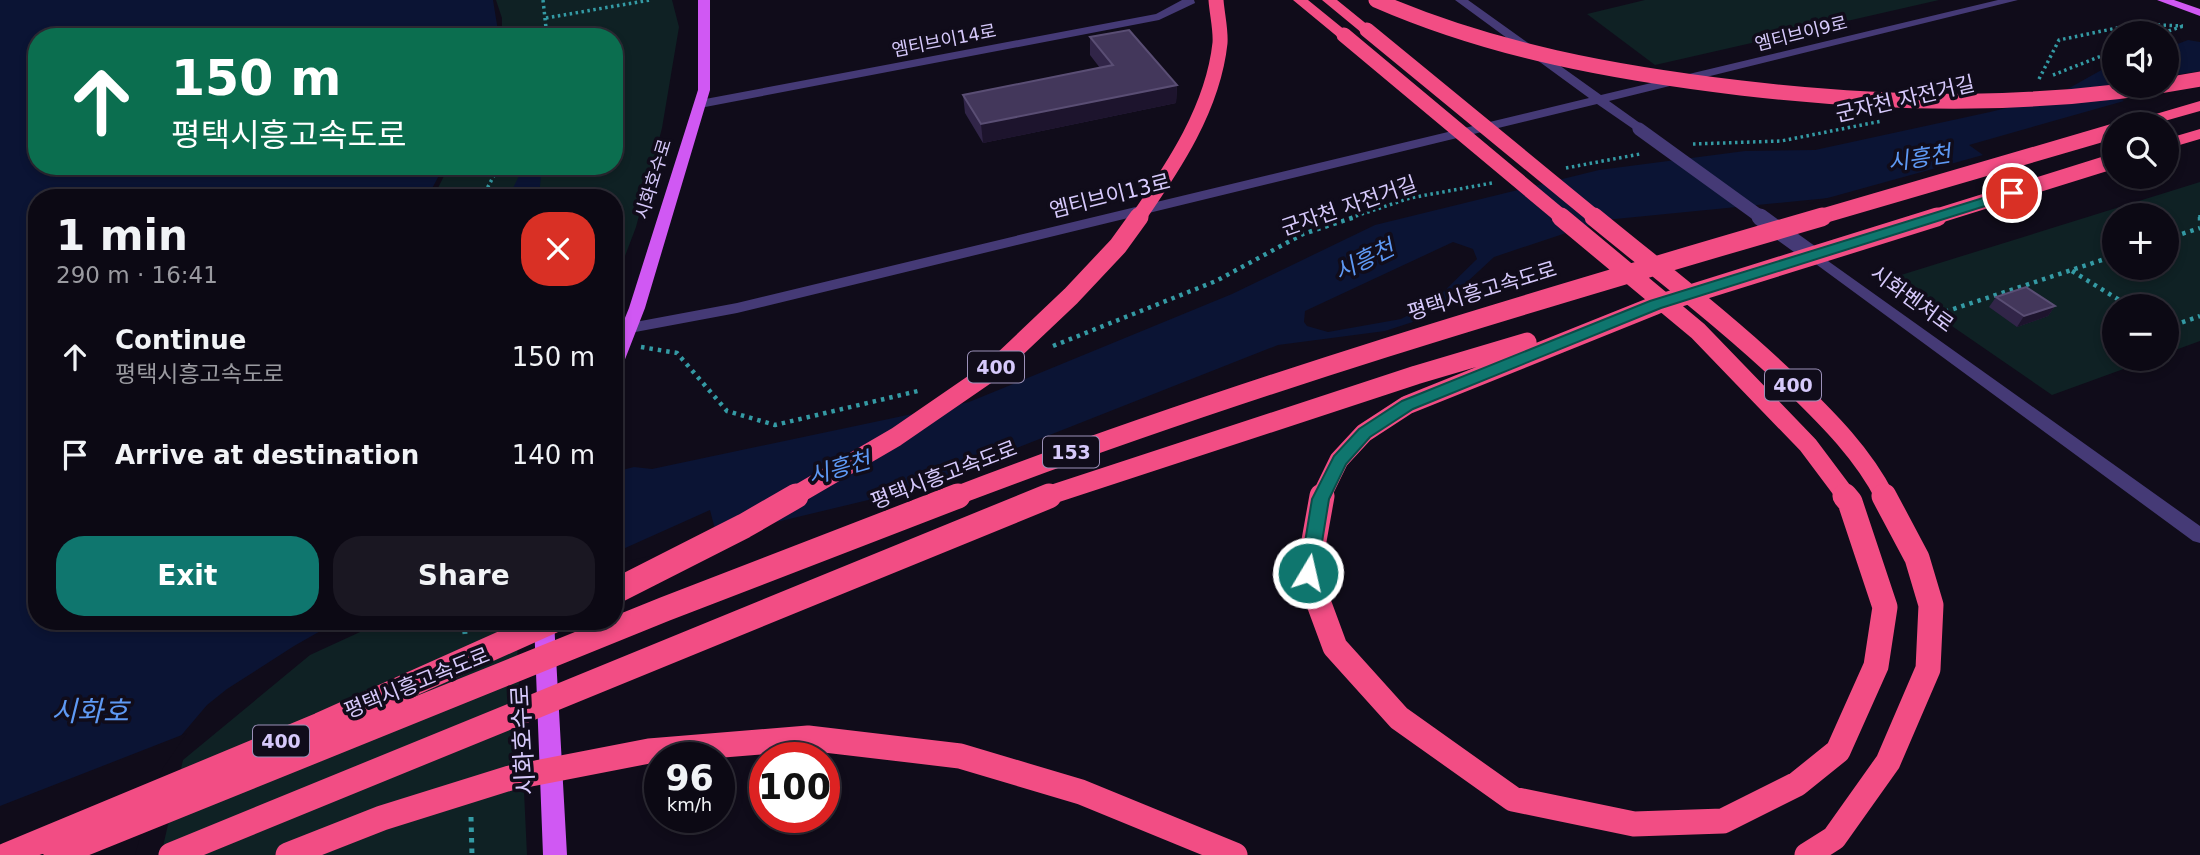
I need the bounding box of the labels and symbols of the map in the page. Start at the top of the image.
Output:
street label: 엠티브이9로 [1753,11,1849,55]
street label: 엠티브이14로 [890,20,998,60]
street label: 군자천 자전거길 [1833,71,1977,127]
street label: 시화호수로 [631,136,675,222]
water label: 시흥천 [1886,140,1955,176]
pin [1982,163,2042,223]
street label: 엠티브이13로 [1047,169,1173,223]
street label: 군자천 자전거길 [1278,172,1420,240]
water label: 시흥천 [1330,233,1401,286]
street label: 평택시흥고속도로 [1405,257,1559,325]
street label: 시화벤처로 [1866,261,1958,337]
road number: 400 [968,352,1024,382]
road number: 400 [1765,370,1821,400]
street label: 평택시흥고속도로 [868,436,1020,514]
road number: 153 [1043,436,1099,467]
water label: 시흥천 [805,446,876,489]
position arrow [1271,536,1345,610]
street label: 평택시흥고속도로 [341,643,493,723]
street label: 시화호수로 [506,684,540,796]
water label: 시화호 [51,695,131,728]
road number: 400 [253,726,309,756]
speed limit sign: 100 [749,742,840,833]

